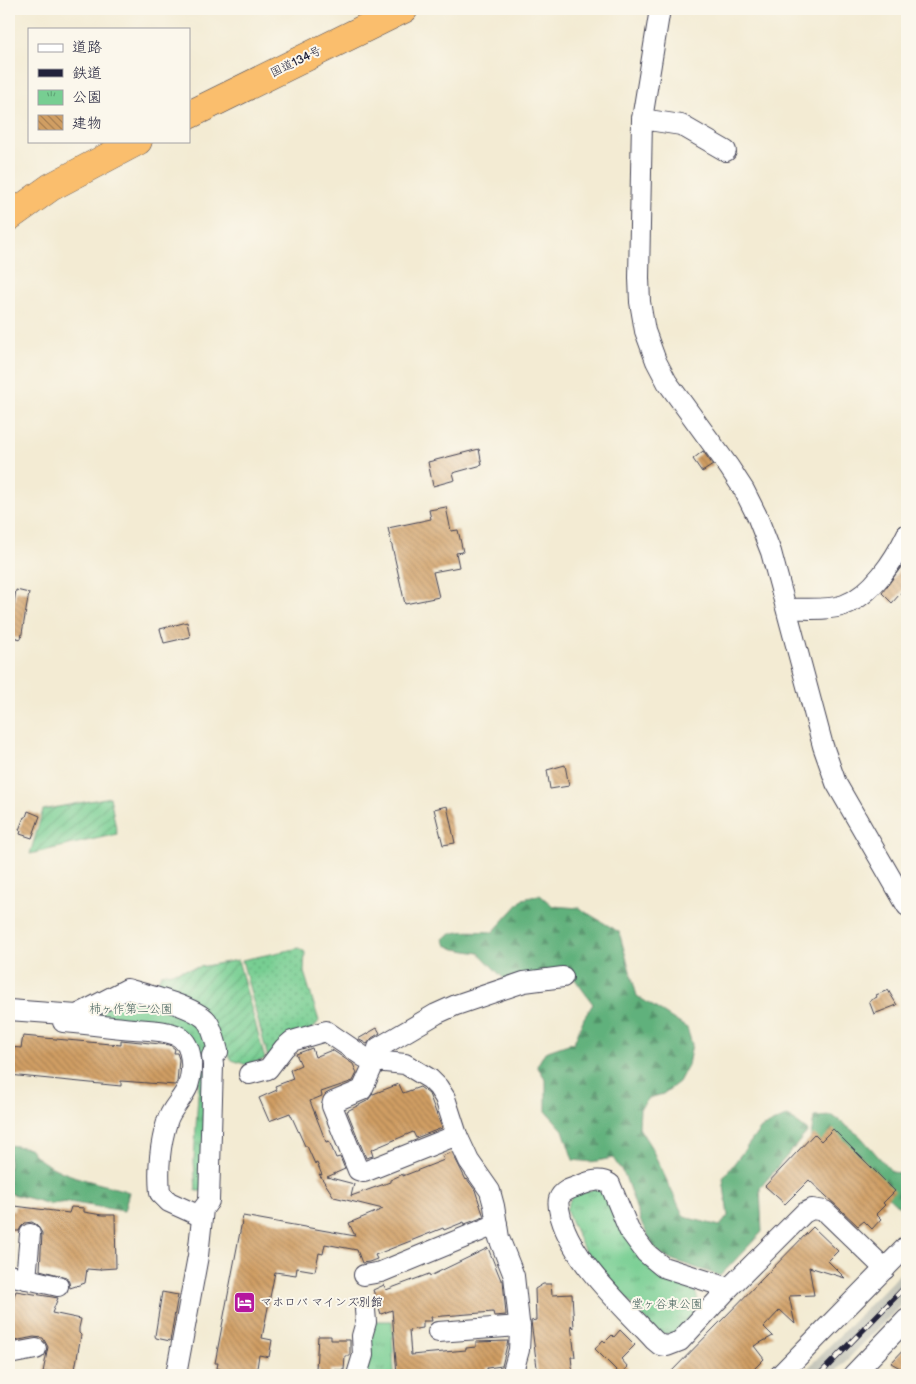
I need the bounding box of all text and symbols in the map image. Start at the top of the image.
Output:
legend [28,28,190,142]
text: 道路 [72,38,102,57]
street label: 国道134号 [268,43,324,81]
text: 鉄道 [72,64,102,83]
text: 公園 [72,88,102,107]
text: 建物 [72,114,102,133]
park label: 柿ヶ作第二公園 [89,1002,173,1017]
hotel icon: マホロバ マインズ別館 [232,1290,256,1314]
place label: マホロバ マインズ別館 [260,1295,383,1310]
park label: 堂ヶ谷東公園 [631,1297,703,1312]

